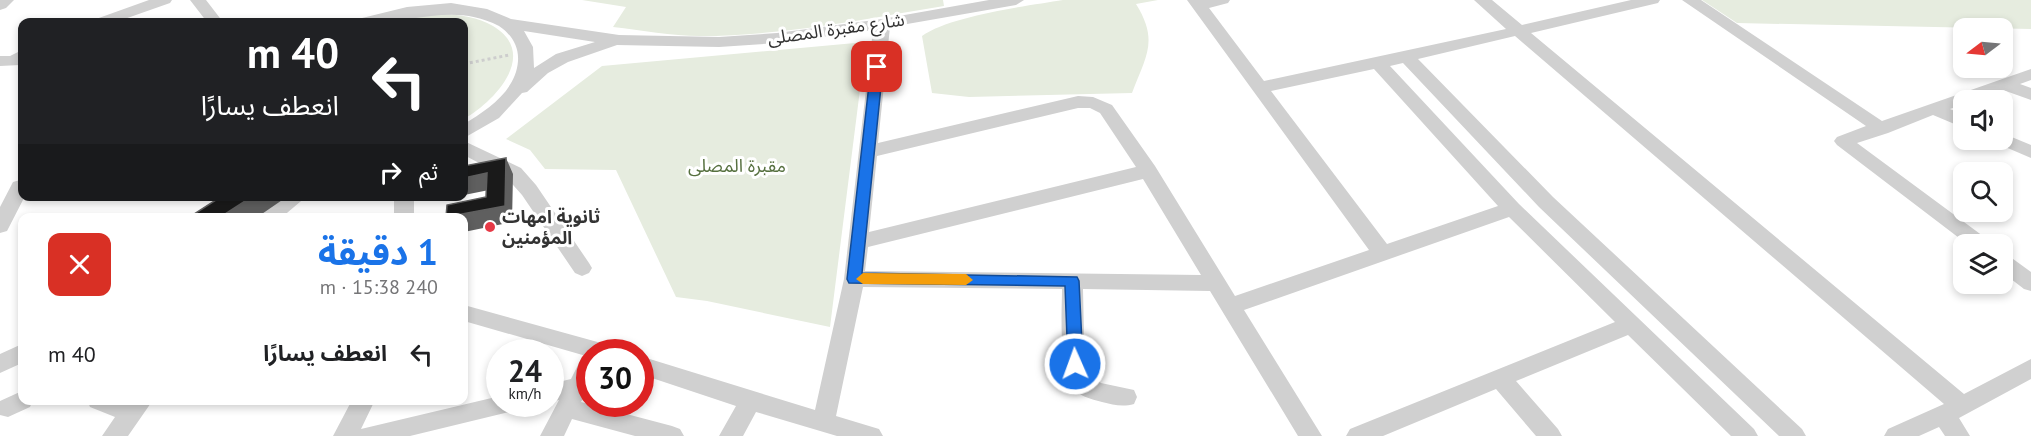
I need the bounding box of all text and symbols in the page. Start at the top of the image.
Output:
street label: شارع مقبرة المصلى [766,8,906,52]
north arrow [1953,18,2013,78]
map controls [1953,18,2013,294]
text: 40 m [247,25,339,80]
pin [851,41,902,92]
icon: left [360,42,438,120]
icon: arrive [860,50,893,83]
text: انعطف يسارًا [201,88,339,122]
button: sound [1953,90,2013,150]
park label: مقبرة المصلى [688,154,786,177]
icon: right [374,156,407,189]
text: ثم [419,158,438,186]
button: search [1953,162,2013,222]
place label: ثانوية امهات المؤمنين [502,205,600,249]
marker: ثانوية امهات المؤمنين [483,220,497,234]
text: 1 دقيقة [318,228,438,275]
button: close [48,233,111,296]
button: layers [1953,234,2013,294]
text: 240 m · 15:38 [320,274,438,300]
position arrow [1043,332,1107,396]
icon: left [405,338,438,371]
text: انعطف يسارًا [263,339,387,367]
speed limit sign: 30 [576,339,654,417]
text: 40 m [48,340,96,368]
text: 24 [508,351,542,390]
text: km/h [509,384,541,403]

